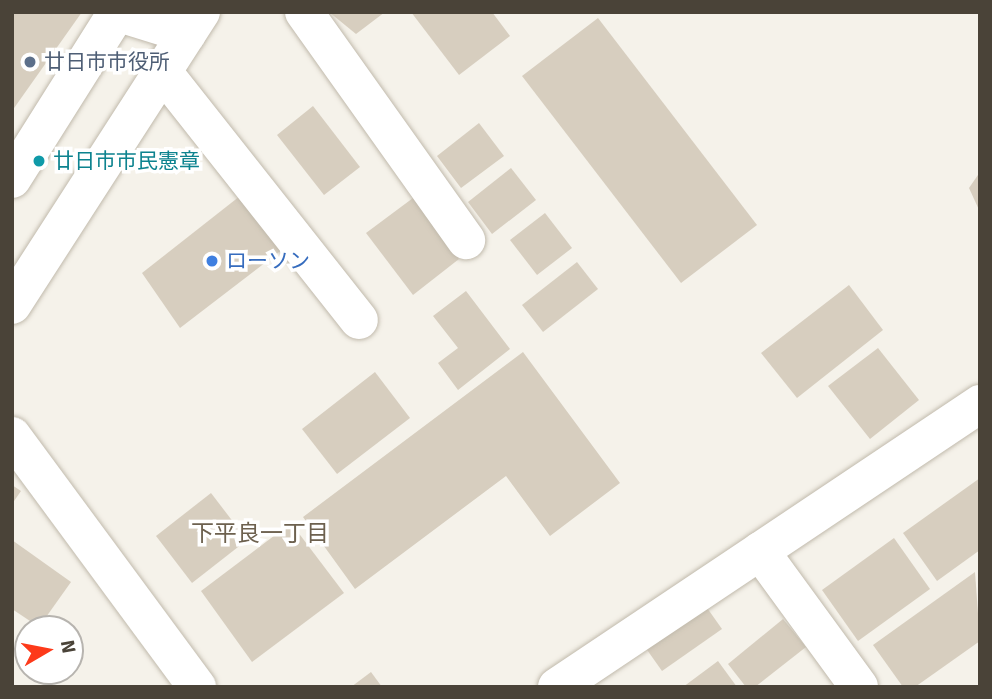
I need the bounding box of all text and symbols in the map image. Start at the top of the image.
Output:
place label: 廿日市市役所 [44,49,170,75]
marker: 廿日市市役所 [22,54,38,70]
place label: 廿日市市民憲章 [53,148,200,174]
marker: 廿日市市民憲章 [31,153,47,169]
place label: ローソン [226,248,310,274]
marker: ローソン [204,253,220,269]
district label: 下平良一丁目 [191,520,329,548]
north arrow [14,615,84,685]
text: N [55,638,81,655]

